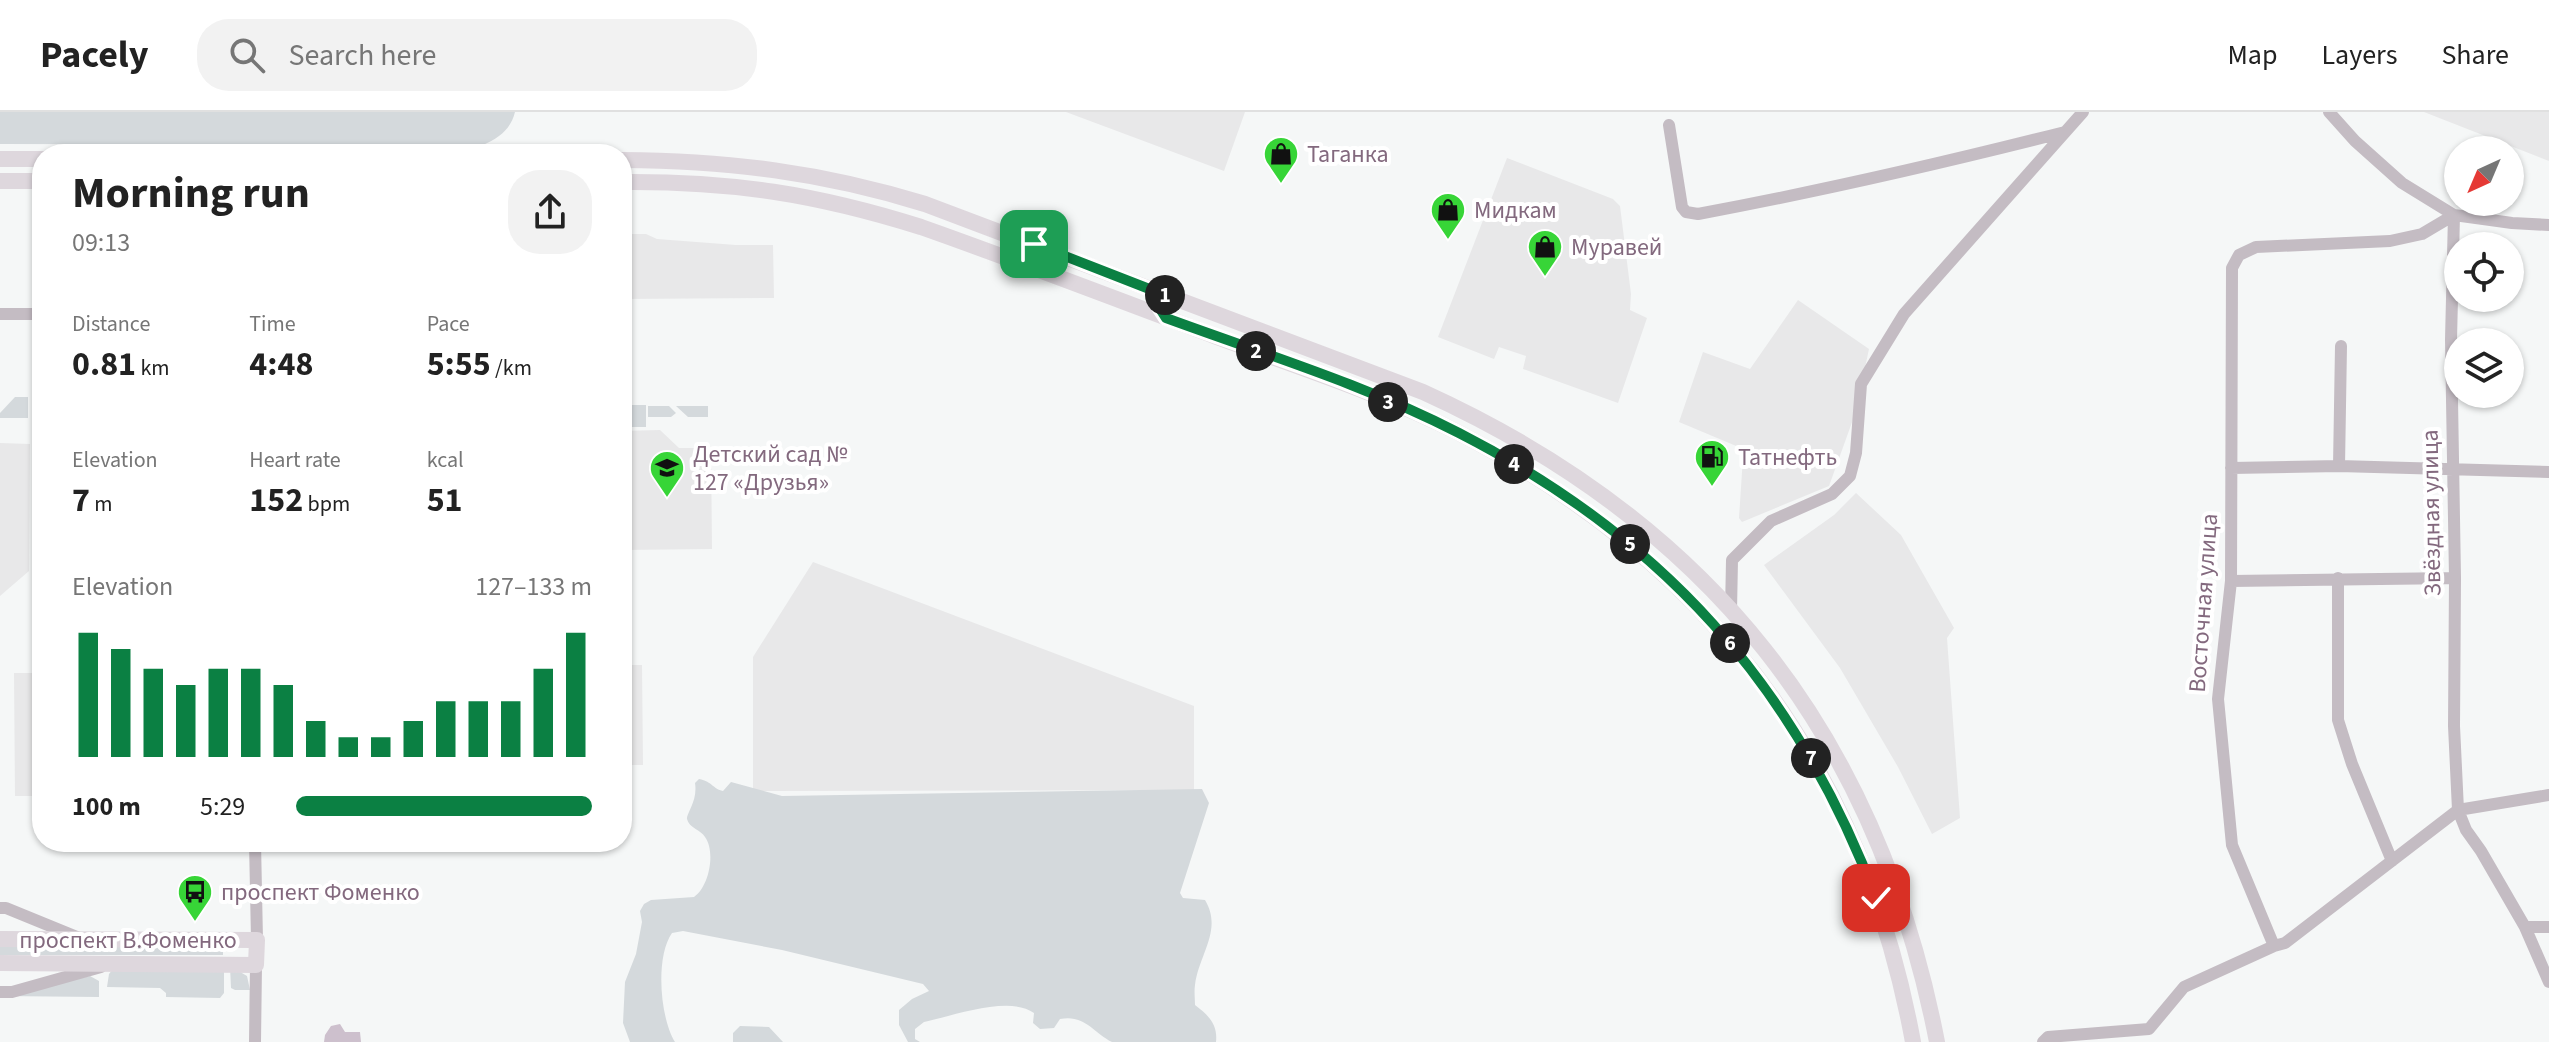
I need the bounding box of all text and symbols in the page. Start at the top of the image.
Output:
search box [197,19,757,91]
text: Pacely [40,28,149,82]
icon: search [225,33,269,77]
text: Search here [289,34,436,77]
text: Map [2227,35,2277,75]
text: Layers [2321,35,2397,75]
text: Share [2441,35,2509,75]
shop icon: Таганка [1262,135,1300,185]
north arrow [2444,136,2524,216]
map controls [2444,136,2524,408]
place label: Таганка [1307,137,1389,172]
text: Morning run [72,162,310,225]
button: share [508,170,592,254]
shop icon: Мидкам [1429,191,1467,241]
place label: Мидкам [1474,193,1557,228]
pin [1000,210,1068,278]
icon: arrive [1012,222,1056,266]
text: 09:13 [72,224,130,261]
shop icon: Муравей [1526,228,1564,278]
place label: Муравей [1571,230,1662,265]
button: locate [2444,232,2524,312]
pin: 1 [1145,275,1185,315]
text: 1 [1159,279,1171,311]
text: Distance [72,308,150,340]
text: Time [249,308,296,340]
text: Pace [427,308,470,340]
button: layers [2444,328,2524,408]
pin: 2 [1236,331,1276,371]
text: 2 [1250,335,1262,367]
text: 0.81 [72,340,136,389]
text: 4:48 [249,340,313,389]
text: 5:55 [427,340,491,389]
text: km [136,352,170,384]
text: /km [491,352,532,384]
pin: 3 [1368,382,1408,422]
text: 3 [1382,386,1394,418]
street label: Звёздная улица [2413,429,2450,597]
place label: Детский сад № 127 «Друзья» [693,437,848,500]
fuel station icon: Татнефть [1693,438,1731,488]
place label: Татнефть [1738,440,1837,475]
text: Elevation [72,444,158,476]
text: Heart rate [249,444,341,476]
text: kcal [427,444,464,476]
pin: 4 [1494,444,1534,484]
text: 4 [1508,448,1520,480]
school or university icon: Детский сад № 127 «Друзья» [648,449,686,499]
text: 7 [72,476,90,525]
text: 152 [249,476,303,525]
text: 51 [427,476,463,525]
text: m [90,488,113,520]
text: bpm [303,488,350,520]
street label: Восточная улица [2180,512,2227,694]
pin: 5 [1610,524,1650,564]
text: 5 [1624,528,1636,560]
text: Elevation [72,568,173,605]
text: 127–133 m [475,568,592,605]
pin: 6 [1710,623,1750,663]
text: 6 [1724,627,1736,659]
pin: 7 [1791,738,1831,778]
text: 7 [1805,742,1817,774]
text: 100 m [72,788,141,825]
text: 5:29 [200,788,245,825]
pin [1842,864,1910,932]
bus stop icon: проспект Фоменко [176,873,214,923]
place label: проспект Фоменко [221,875,420,910]
icon: check [1854,876,1898,920]
street label: проспект В.Фоменко [19,923,237,958]

